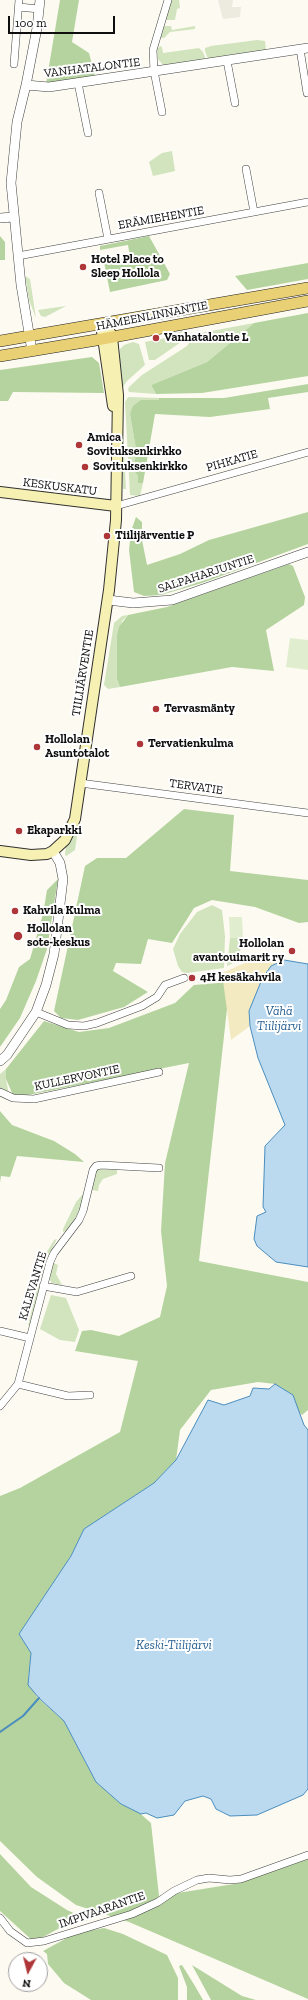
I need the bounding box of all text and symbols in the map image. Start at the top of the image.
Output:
scale bar [10,8,117,34]
text: 100 m [15,16,47,30]
street label: VANHATALONTIE [43,55,141,81]
street label: ERÄMIEHENTIE [117,203,205,233]
place label: Hotel Place to Sleep Hollola [91,253,164,281]
marker: Hotel Place to Sleep Hollola [78,262,88,272]
street label: HÄMEENLINNANTIE [95,298,209,334]
place label: Vanhatalontie L [164,331,248,345]
marker: Vanhatalontie L [151,333,161,343]
place label: Amica Sovituksenkirkko [87,431,181,459]
marker: Amica Sovituksenkirkko [74,440,84,450]
street label: PIHKATIE [205,447,259,475]
place label: Sovituksenkirkko [93,460,187,474]
marker: Sovituksenkirkko [80,462,90,472]
street label: KESKUSKATU [22,475,98,499]
place label: Tiilijärventie P [115,529,194,543]
marker: Tiilijärventie P [102,531,112,541]
street label: SALPAHARJUNTIE [156,552,256,596]
street label: TIILIJÄRVENTIE [69,629,97,717]
place label: Tervasmänty [164,702,235,716]
marker: Tervasmänty [151,704,161,714]
place label: Hollolan Asuntotalot [45,733,109,761]
place label: Tervatienkulma [148,737,234,751]
marker: Tervatienkulma [135,739,145,749]
marker: Hollolan Asuntotalot [32,742,42,752]
street label: TERVATIE [168,776,224,798]
place label: Ekaparkki [27,824,82,838]
marker: Ekaparkki [14,826,24,836]
place label: Kahvila Kulma [23,904,100,918]
marker: Kahvila Kulma [10,906,20,916]
place label: Hollolan sote-keskus [27,922,90,950]
marker: Hollolan sote-keskus [12,930,24,942]
place label: Hollolan avantouimarit ry [193,937,284,965]
marker: Hollolan avantouimarit ry [287,946,297,956]
place label: 4H kesäkahvila [200,971,281,985]
marker: 4H kesäkahvila [187,973,197,983]
water label: Vähä Tiilijärvi [257,1003,301,1034]
street label: KULLERVONTIE [33,1062,121,1094]
street label: KALEVANTIE [16,1250,50,1322]
water label: Keski-Tiilijärvi [136,1637,212,1653]
street label: IMPIVAARANTIE [57,1889,147,1931]
north arrow [8,1952,48,1992]
text: N [22,1976,32,1990]

